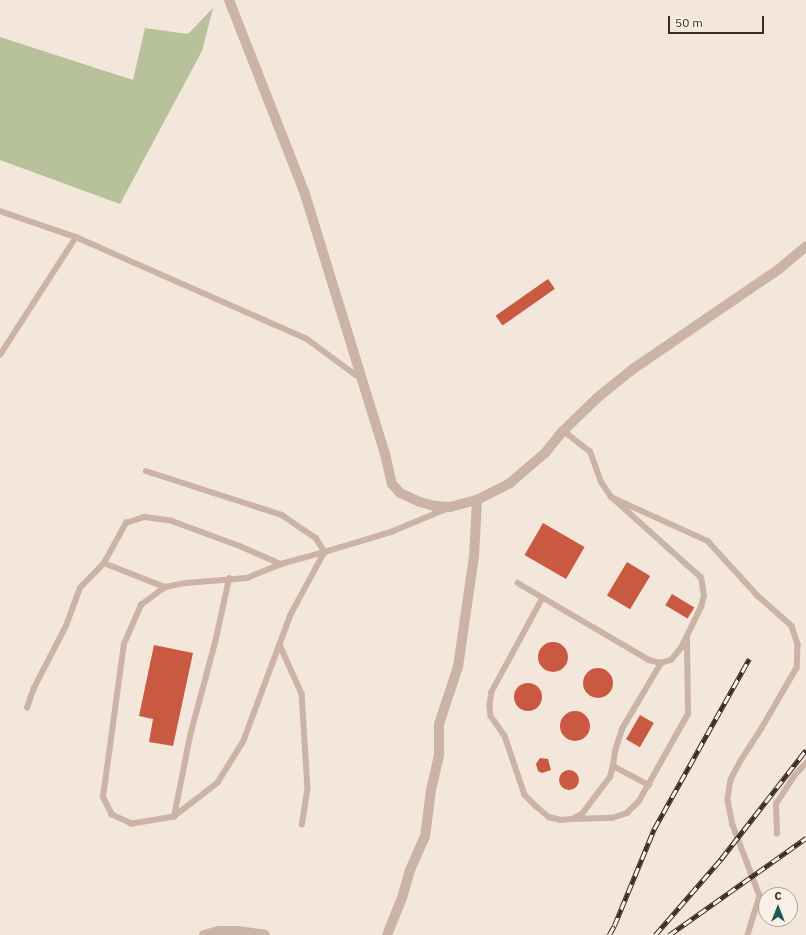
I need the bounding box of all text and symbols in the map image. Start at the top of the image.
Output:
scale bar [670,8,766,34]
text: 50 m [675,15,703,30]
north arrow [758,887,798,927]
text: С [774,889,782,903]

